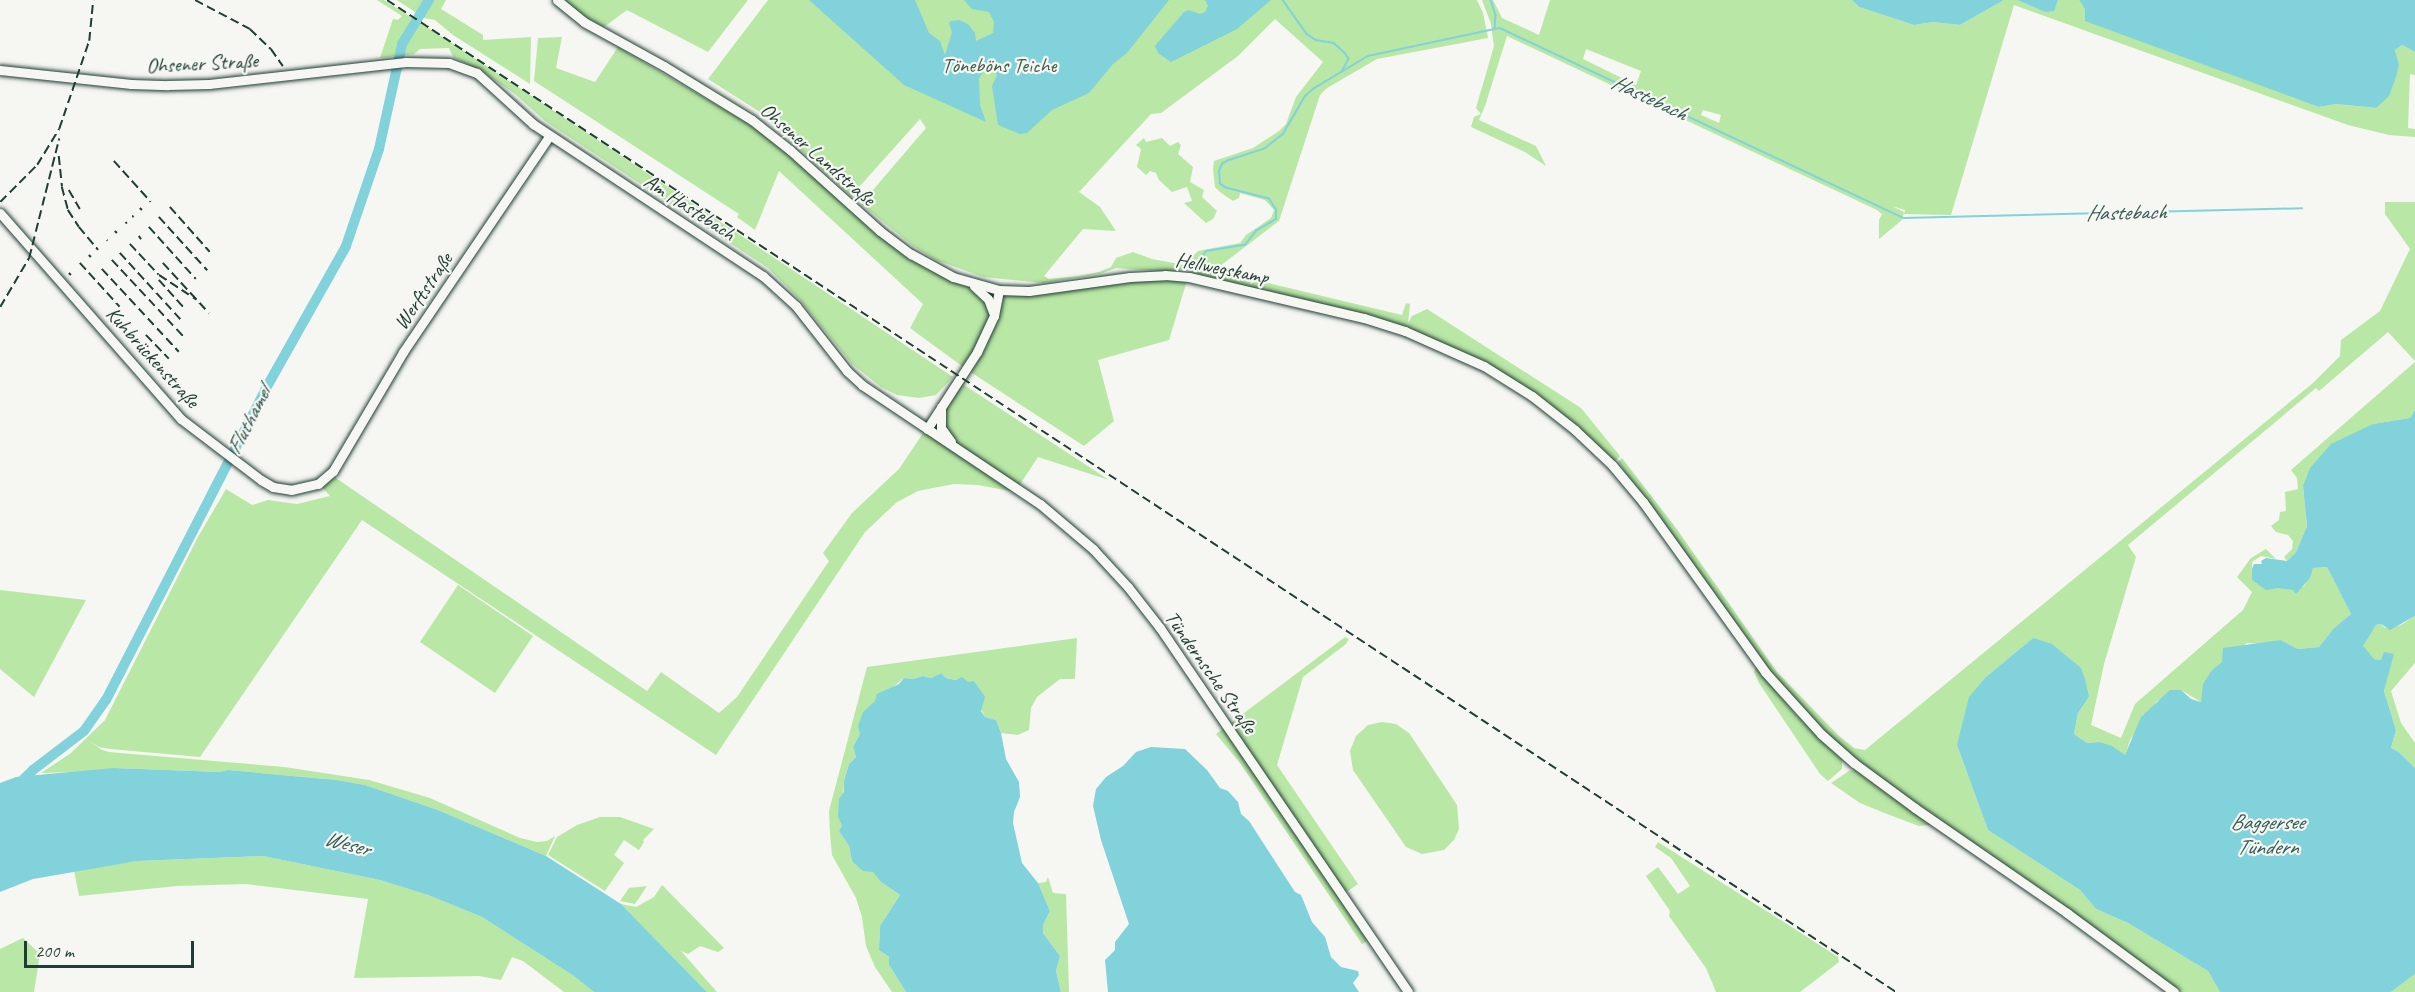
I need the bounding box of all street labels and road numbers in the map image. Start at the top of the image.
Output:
street label: Ohsener Straße [145,47,259,79]
street label: Ohsener Landstraße [755,97,881,211]
street label: Am Hastebach [640,168,740,246]
street label: Hellwegskamp [1173,247,1271,289]
street label: Werftstraße [388,248,458,334]
street label: Kuhbrückenstraße [101,301,205,413]
street label: Tündernsche Straße [1159,605,1263,739]

